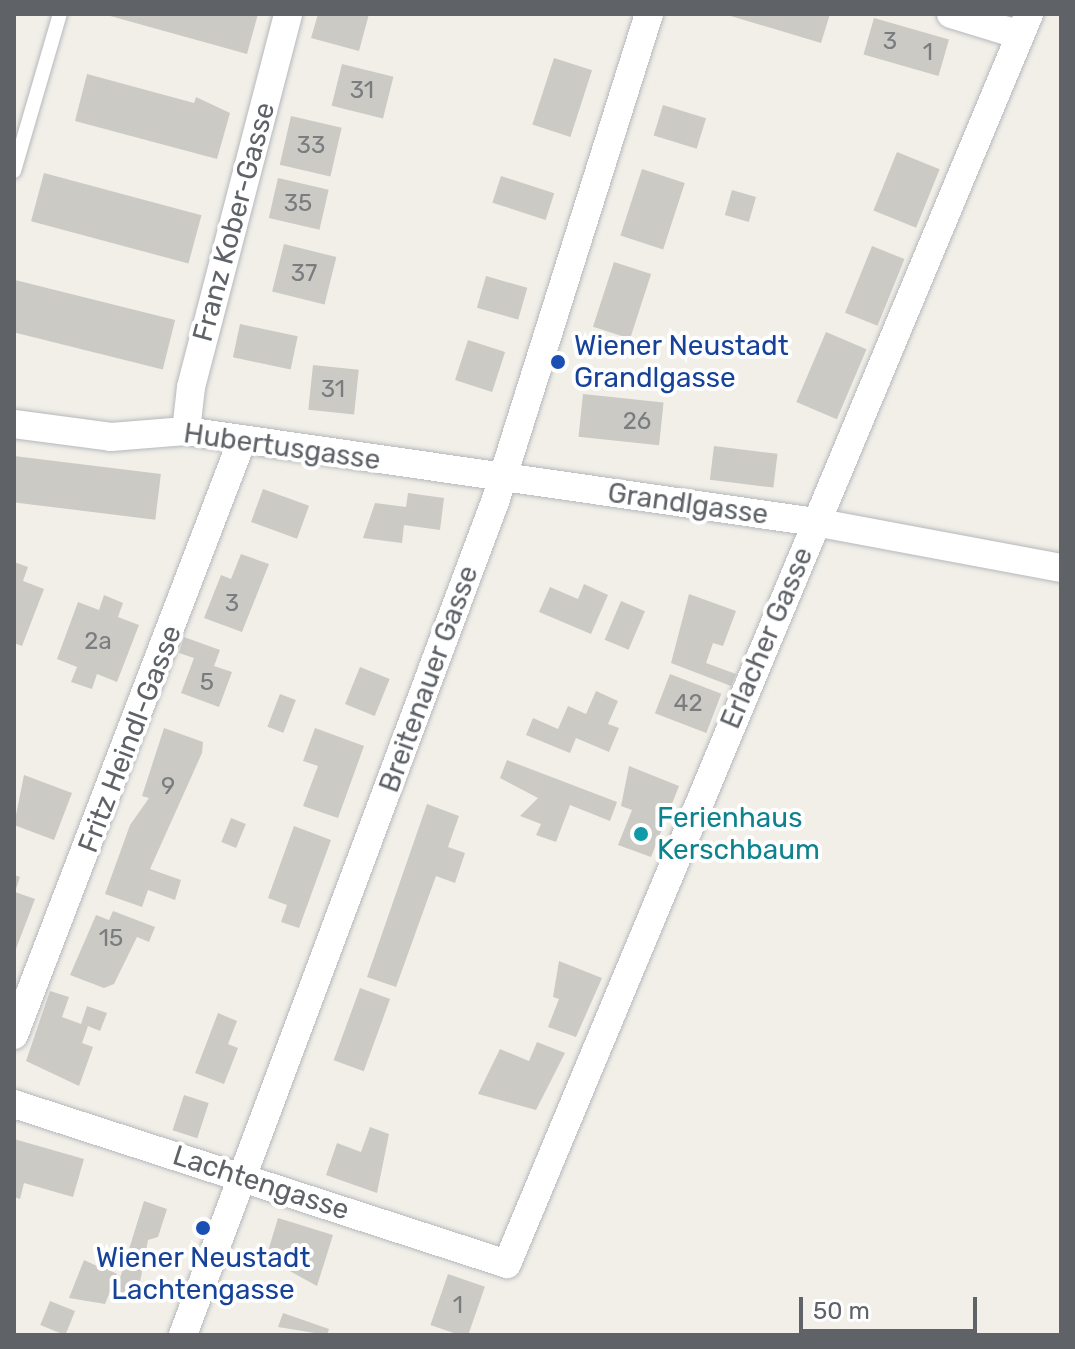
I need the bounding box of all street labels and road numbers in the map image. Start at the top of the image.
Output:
street label: Franz Kober-Gasse [186,99,282,345]
street label: Hubertusgasse [181,417,383,477]
street label: Grandlgasse [606,476,770,532]
street label: Erlacher Gasse [714,542,820,734]
street label: Breitenauer Gasse [372,561,486,797]
street label: Fritz Heindl-Gasse [71,621,189,857]
street label: Lachtengasse [169,1139,353,1227]

